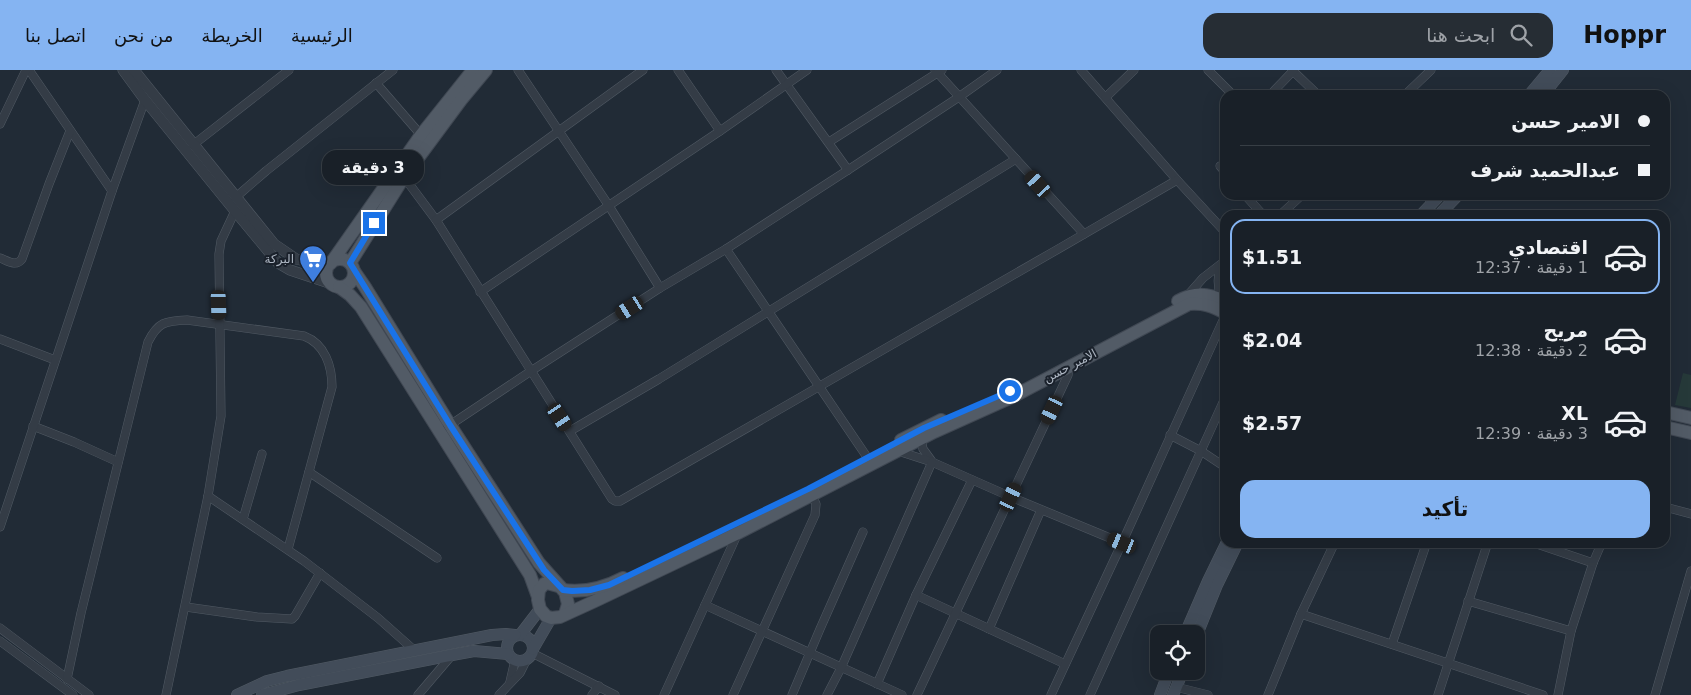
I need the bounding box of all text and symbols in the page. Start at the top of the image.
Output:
search box [1203,13,1553,58]
icon: search [1507,21,1535,49]
text: Hoppr [1583,21,1666,49]
text: ابحث هنا [1426,24,1495,46]
text: اتصل بنا [25,25,86,46]
text: من نحن [114,25,173,46]
text: الخريطة [201,25,263,46]
text: الرئيسية [291,25,353,46]
text: الامير حسن [1511,110,1620,132]
callout: 3 دقيقة [323,150,425,186]
text: 3 دقيقة [341,158,405,177]
text: عبدالحميد شرف [1470,159,1620,181]
car [1022,168,1053,200]
route end [363,212,385,234]
icon: car [1603,234,1648,279]
text: اقتصادي [1508,236,1588,258]
supermarket icon: البركة [298,244,328,283]
text: $1.51 [1242,246,1302,268]
place label: البركة [265,252,294,267]
text: 1 دقيقة · 12:37 [1475,258,1588,277]
car [210,290,227,320]
car [613,294,646,322]
icon: car [1603,317,1648,362]
text: مريح [1544,319,1588,341]
text: $2.04 [1242,329,1302,351]
text: 2 دقيقة · 12:38 [1475,341,1588,360]
street label: الامير حسن [1041,346,1099,387]
route start [999,380,1021,402]
car [1038,393,1065,427]
car [545,400,574,434]
icon: car [1603,400,1648,445]
text: XL [1561,402,1588,424]
text: $2.57 [1242,412,1302,434]
text: 3 دقيقة · 12:39 [1475,424,1588,443]
car [997,480,1024,514]
button: تأكيد [1240,480,1650,538]
car [1105,530,1138,556]
map controls [1150,625,1205,680]
button: locate [1150,625,1205,680]

